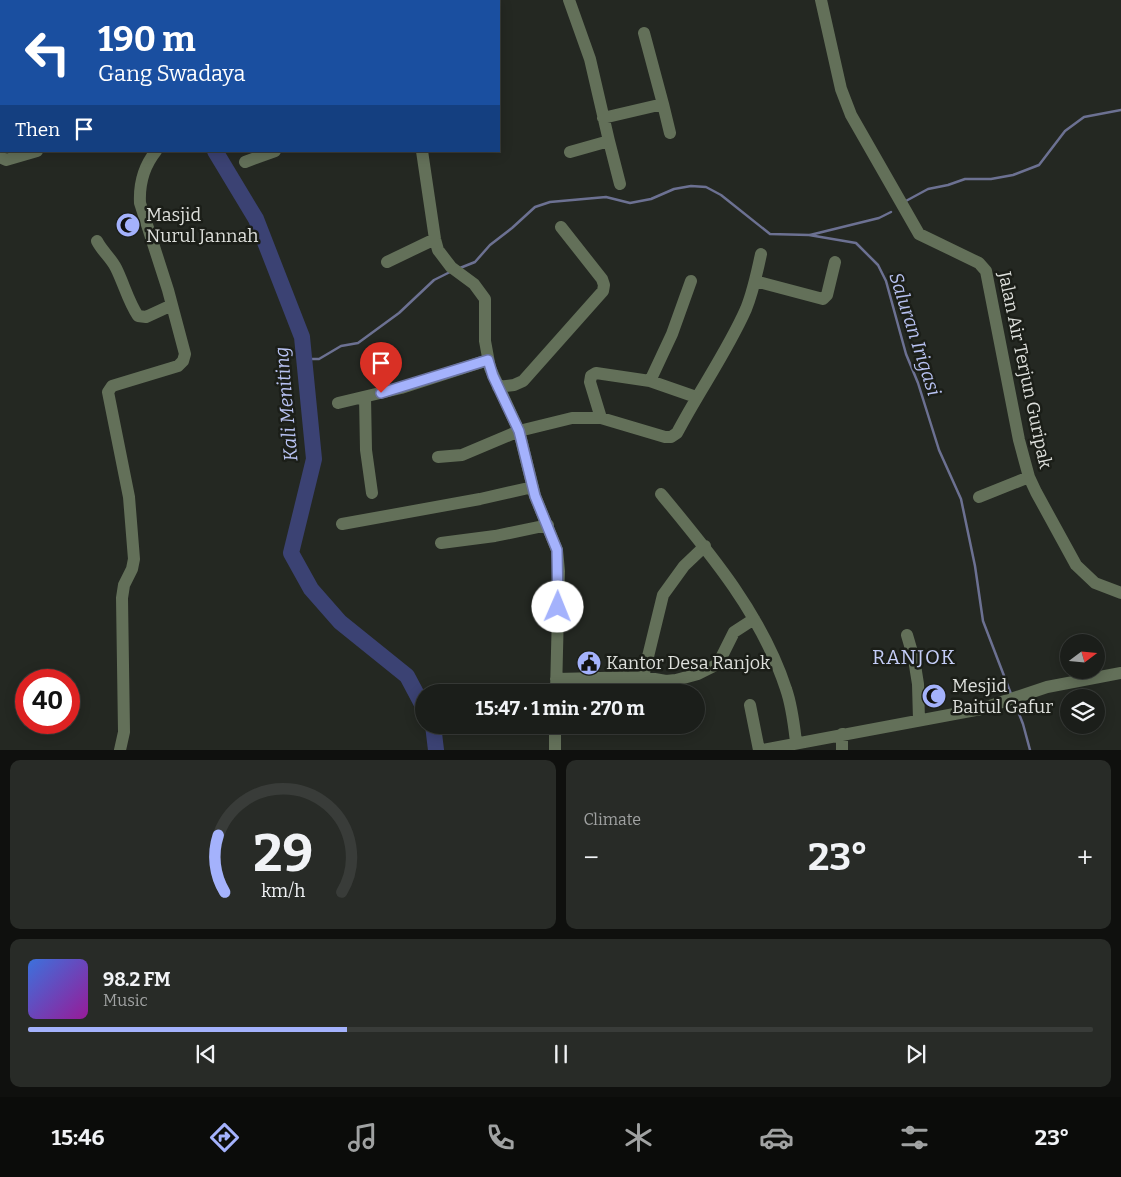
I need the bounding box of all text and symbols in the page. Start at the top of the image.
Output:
text: 190 m [98,18,196,60]
icon: left [15,20,80,85]
text: Gang Swadaya [98,60,246,87]
icon: arrive [70,115,98,143]
text: Then [15,118,60,141]
place label: Masjid Nurul Jannah [146,204,258,247]
mosque icon: Masjid Nurul Jannah [115,212,141,238]
street label: Jalan Air Terjun Guripak [993,268,1057,471]
water label: Saluran Irigasi [884,269,946,399]
pin [360,342,402,393]
water label: Kali Meniting [270,346,302,462]
icon: arrive [367,349,395,377]
position arrow [531,580,583,632]
north arrow [1060,634,1105,679]
map controls [1060,634,1105,734]
district label: RANJOK [872,645,956,669]
public building icon: Kantor Desa Ranjok [576,650,602,676]
place label: Kantor Desa Ranjok [606,652,771,674]
speed limit sign: 40 [15,669,80,734]
place label: Mesjid Baitul Gafur [952,675,1053,718]
mosque icon: Mesjid Baitul Gafur [921,683,947,709]
button: layers [1060,689,1105,734]
text: 15:47 · 1 min · 270 m [475,697,645,720]
text: Climate [584,810,641,829]
text: 29 [253,822,313,885]
text: 23° [808,834,868,880]
text: − [584,841,599,874]
text: + [1077,841,1093,874]
text: km/h [261,880,305,902]
text: 98.2 FM [103,968,170,991]
text: Music [103,991,148,1010]
icon: previous [192,1040,220,1068]
icon: pause [547,1040,575,1068]
icon: next [902,1040,930,1068]
icon: directions [207,1120,242,1155]
icon: music [345,1120,380,1155]
icon: phone [483,1120,518,1155]
icon: climate [621,1120,656,1155]
icon: car [759,1120,794,1155]
icon: filters [897,1120,932,1155]
text: 15:46 [51,1124,105,1151]
text: 23° [1035,1124,1070,1151]

